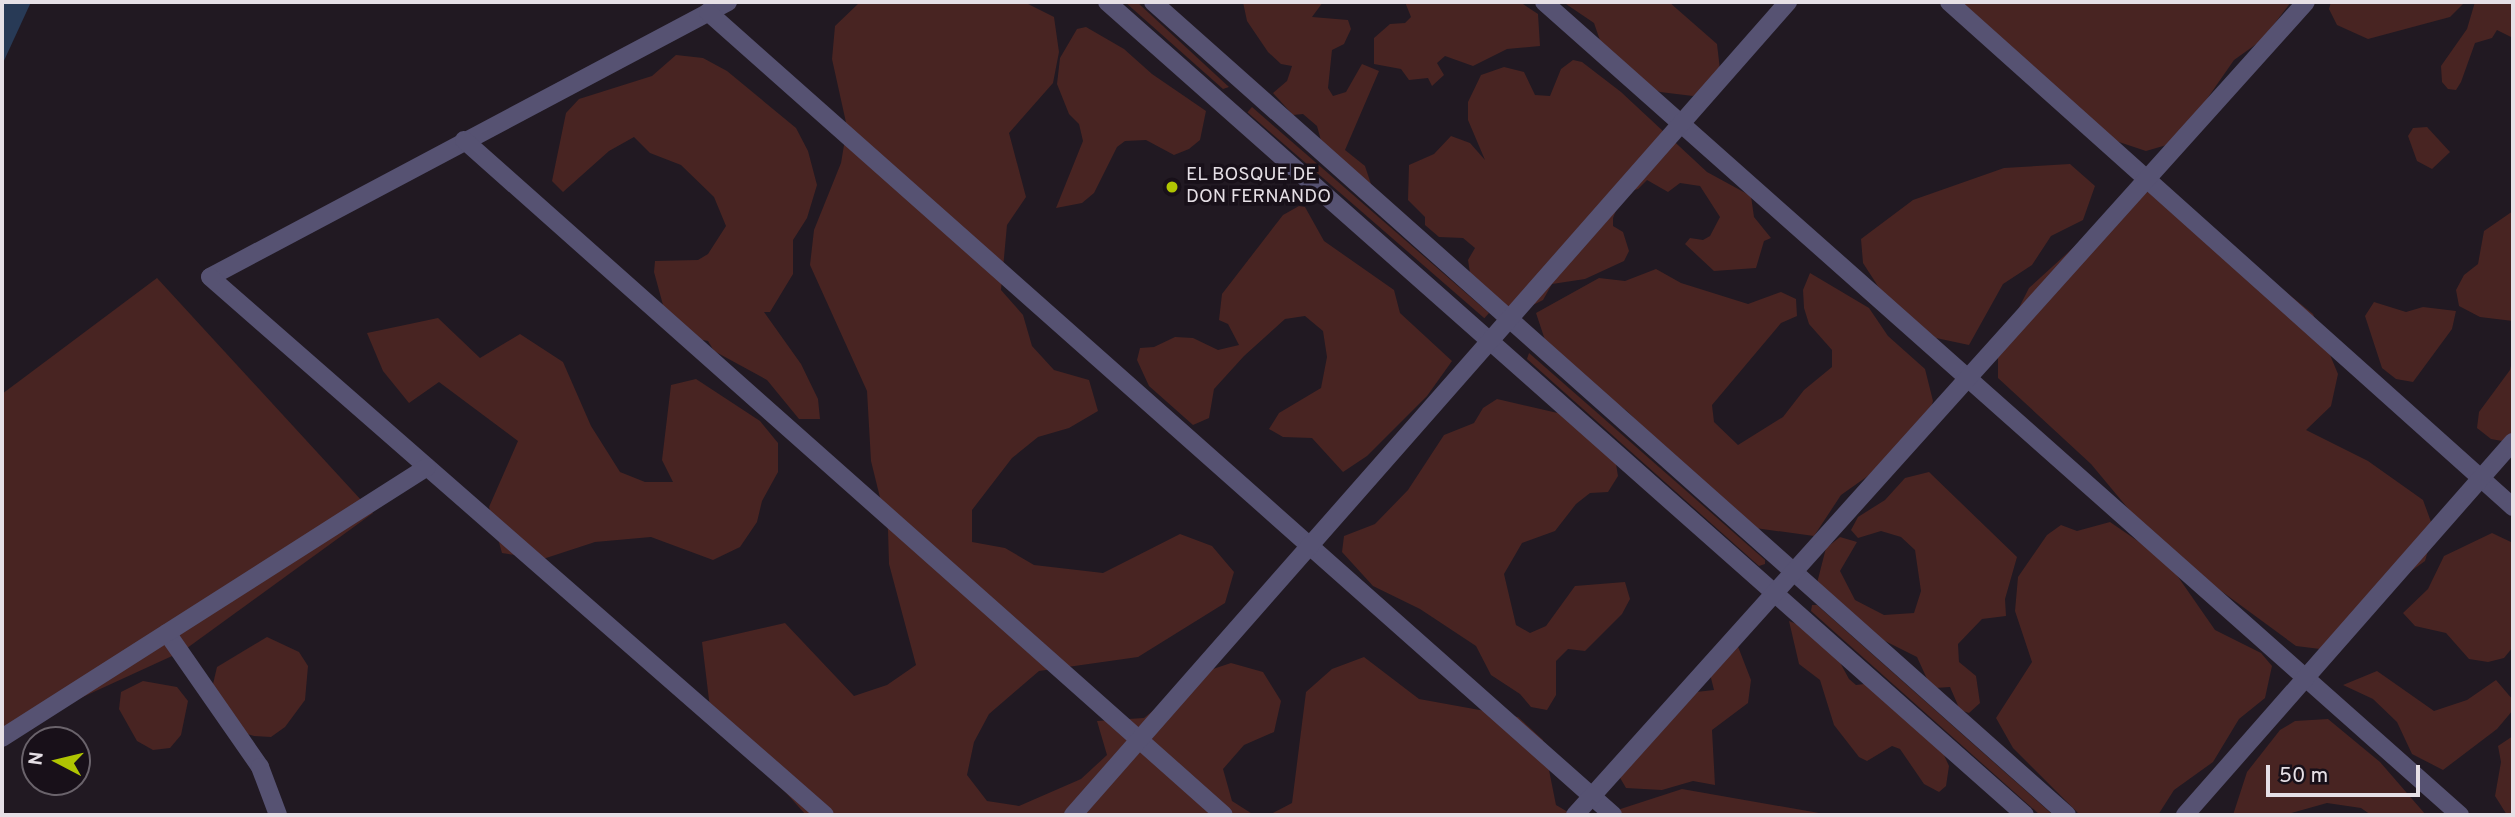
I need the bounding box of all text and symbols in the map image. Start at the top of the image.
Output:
place label: EL BOSQUE DE DON FERNANDO [1186,165,1331,209]
marker: EL BOSQUE DE DON FERNANDO [1164,179,1180,195]
north arrow [21,726,91,796]
text: N [24,750,50,767]
scale bar [2270,750,2424,794]
text: 50 m [2279,763,2328,790]

